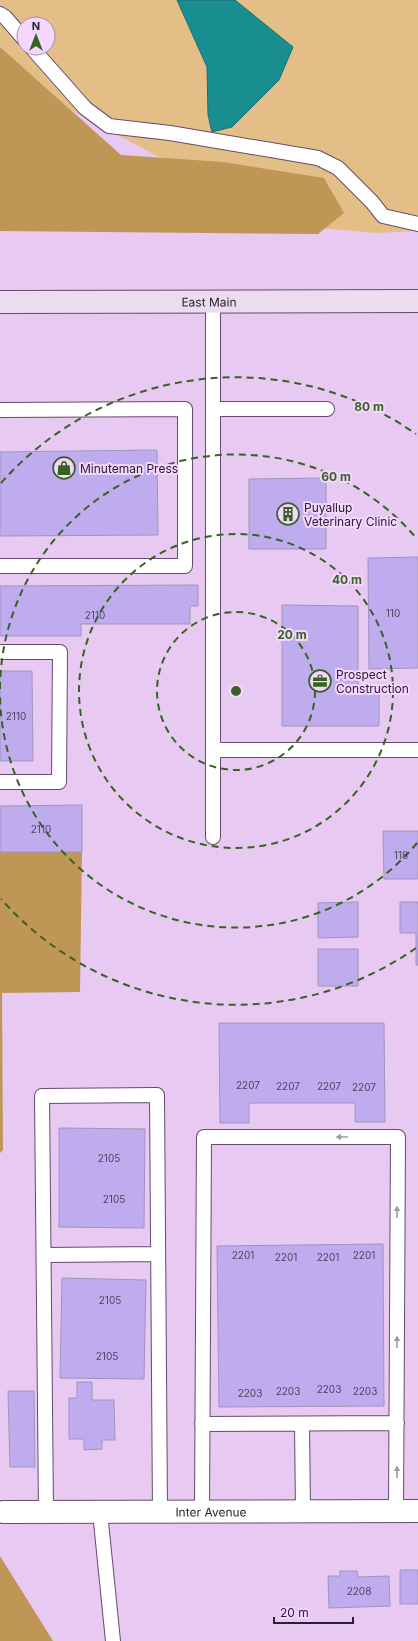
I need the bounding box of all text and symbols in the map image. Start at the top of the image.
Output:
north arrow [16,16,56,56]
text: N [32,19,40,33]
street label: East Main [181,294,237,309]
text: 80 m [354,399,384,414]
shop icon: Minuteman Press [51,455,77,481]
place label: Minuteman Press [80,461,178,476]
text: 60 m [321,469,351,484]
place label: Puyallup Veterinary Clinic [304,500,397,529]
building icon: Puyallup Veterinary Clinic [275,501,301,527]
text: 40 m [332,572,362,587]
house number: 110 [386,607,400,619]
house number: 2110 [85,609,105,621]
text: 20 m [277,627,307,642]
place label: Prospect Construction [336,667,409,696]
office icon: Prospect Construction [307,668,333,694]
centre of rings [229,684,243,698]
house number: 2110 [6,710,26,722]
house number: 2110 [31,823,51,835]
house number: 118 [394,849,408,861]
house number: 2207 [236,1079,260,1091]
house number: 2207 [276,1080,300,1092]
house number: 2207 [317,1080,341,1092]
house number: 2207 [352,1081,376,1093]
one-way arrow [335,1134,348,1140]
house number: 2105 [98,1152,120,1164]
house number: 2105 [103,1193,125,1205]
one-way arrow [394,1205,400,1218]
house number: 2201 [232,1249,254,1261]
house number: 2201 [353,1249,375,1261]
house number: 2201 [275,1251,297,1263]
house number: 2201 [317,1251,339,1263]
house number: 2105 [99,1294,121,1306]
one-way arrow [394,1335,400,1348]
house number: 2105 [96,1350,118,1362]
house number: 2203 [317,1383,341,1395]
house number: 2203 [276,1385,300,1397]
house number: 2203 [353,1385,377,1397]
house number: 2203 [238,1387,262,1399]
one-way arrow [394,1465,400,1478]
street label: Inter Avenue [175,1504,247,1519]
house number: 2208 [347,1585,371,1597]
scale bar [274,1599,353,1625]
text: 20 m [280,1605,309,1620]

